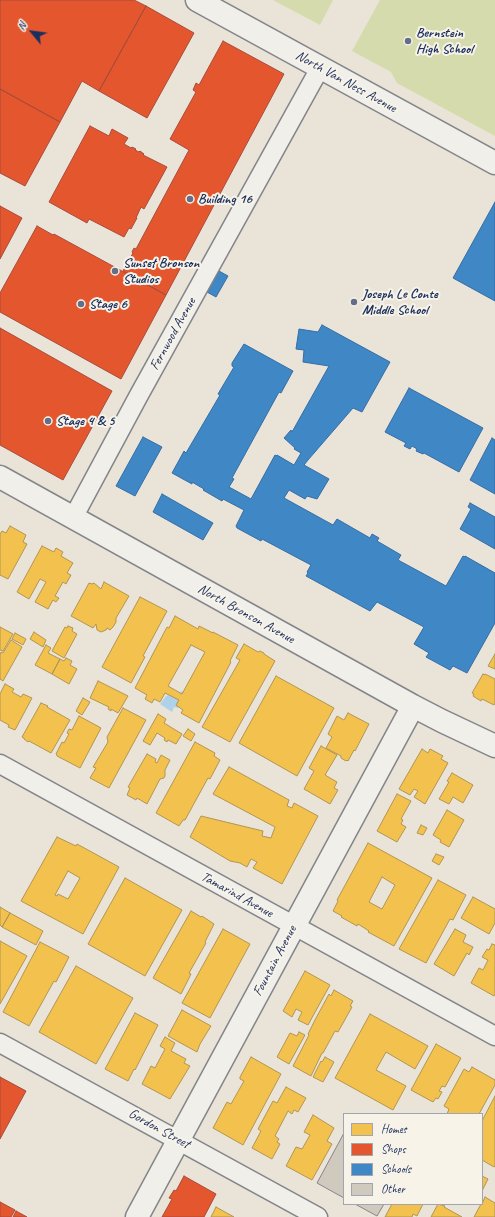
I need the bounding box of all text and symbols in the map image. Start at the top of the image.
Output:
north arrow [12,12,52,52]
text: N [14,20,29,33]
place label: Bernstein High School [416,25,473,58]
marker: Bernstein High School [403,36,413,46]
street label: North Van Ness Avenue [293,47,399,117]
place label: Building 16 [198,191,252,207]
marker: Building 16 [185,194,195,204]
place label: Sunset Bronson Studios [123,255,199,288]
marker: Sunset Bronson Studios [110,266,120,276]
place label: Joseph Le Conte Middle School [362,286,438,318]
street label: Fernwood Avenue [146,295,200,373]
place label: Stage 6 [89,296,127,312]
marker: Joseph Le Conte Middle School [349,297,359,307]
marker: Stage 6 [76,299,86,309]
place label: Stage 4 & 5 [56,413,114,429]
marker: Stage 4 & 5 [43,416,53,426]
street label: North Bronson Avenue [195,581,297,647]
street label: Tamarind Avenue [198,868,276,922]
street label: Fountain Avenue [249,923,301,999]
street label: Gordon Street [125,1105,193,1153]
legend [343,1113,483,1205]
text: Homes [381,1121,407,1137]
text: Shops [381,1141,406,1157]
text: Schools [381,1161,411,1177]
text: Other [381,1181,405,1197]

